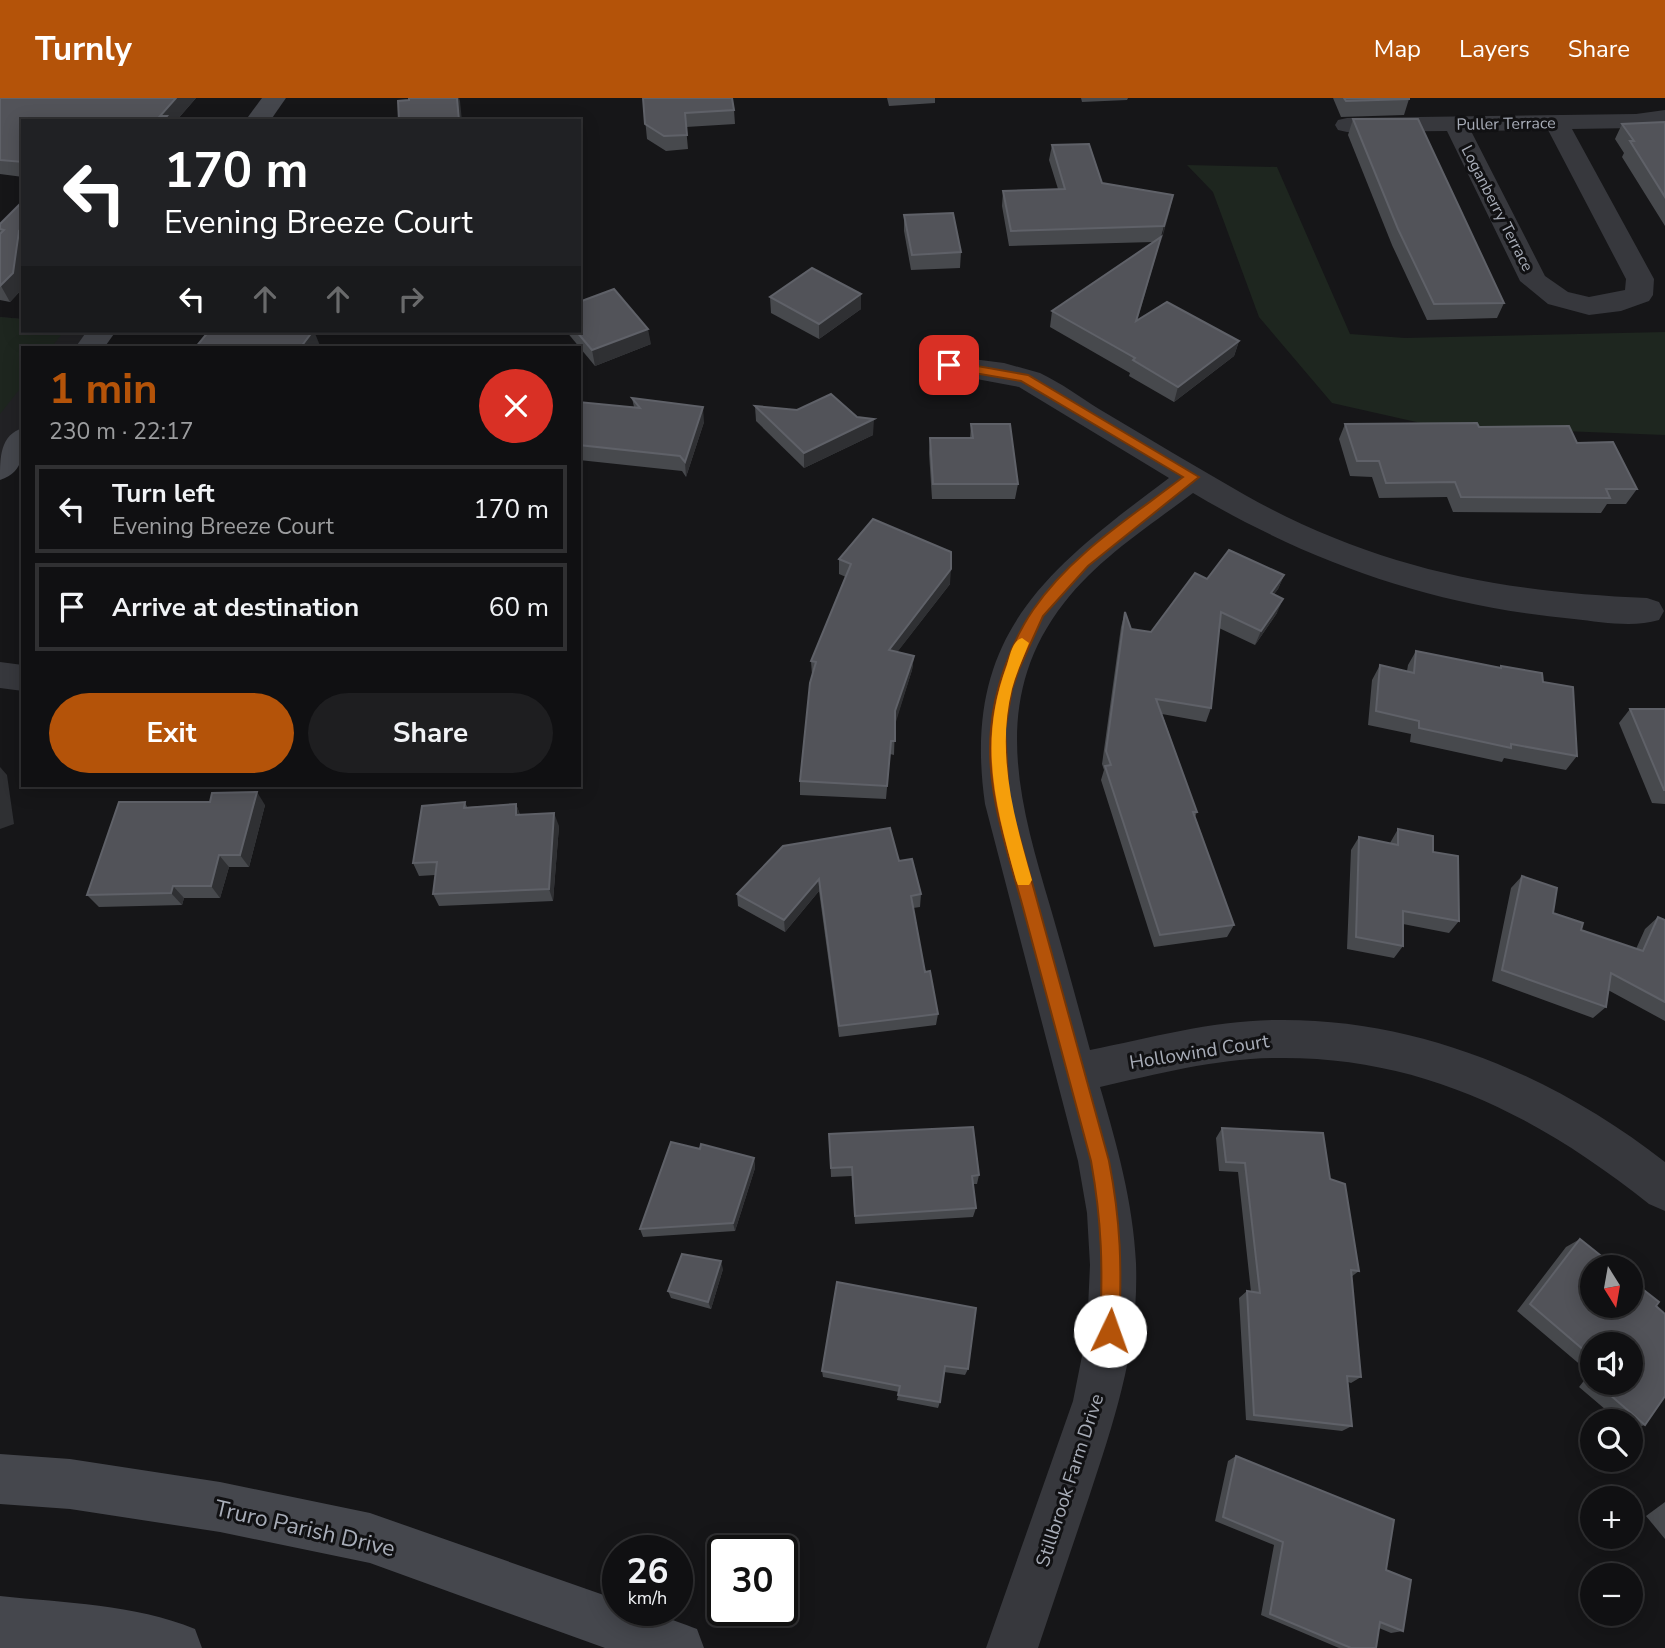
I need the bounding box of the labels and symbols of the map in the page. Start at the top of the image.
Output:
street label: Puller Terrace [1456,112,1556,136]
street label: Loganberry Terrace [1456,141,1538,275]
pin [919,335,979,395]
street label: Hollowind Court [1127,1028,1271,1076]
north arrow [1580,1255,1643,1318]
position arrow [1073,1294,1147,1368]
street label: Stillbrook Farm Drive [1030,1391,1110,1570]
street label: Truro Parish Drive [212,1493,398,1564]
speed limit sign: 30 [707,1535,798,1626]

